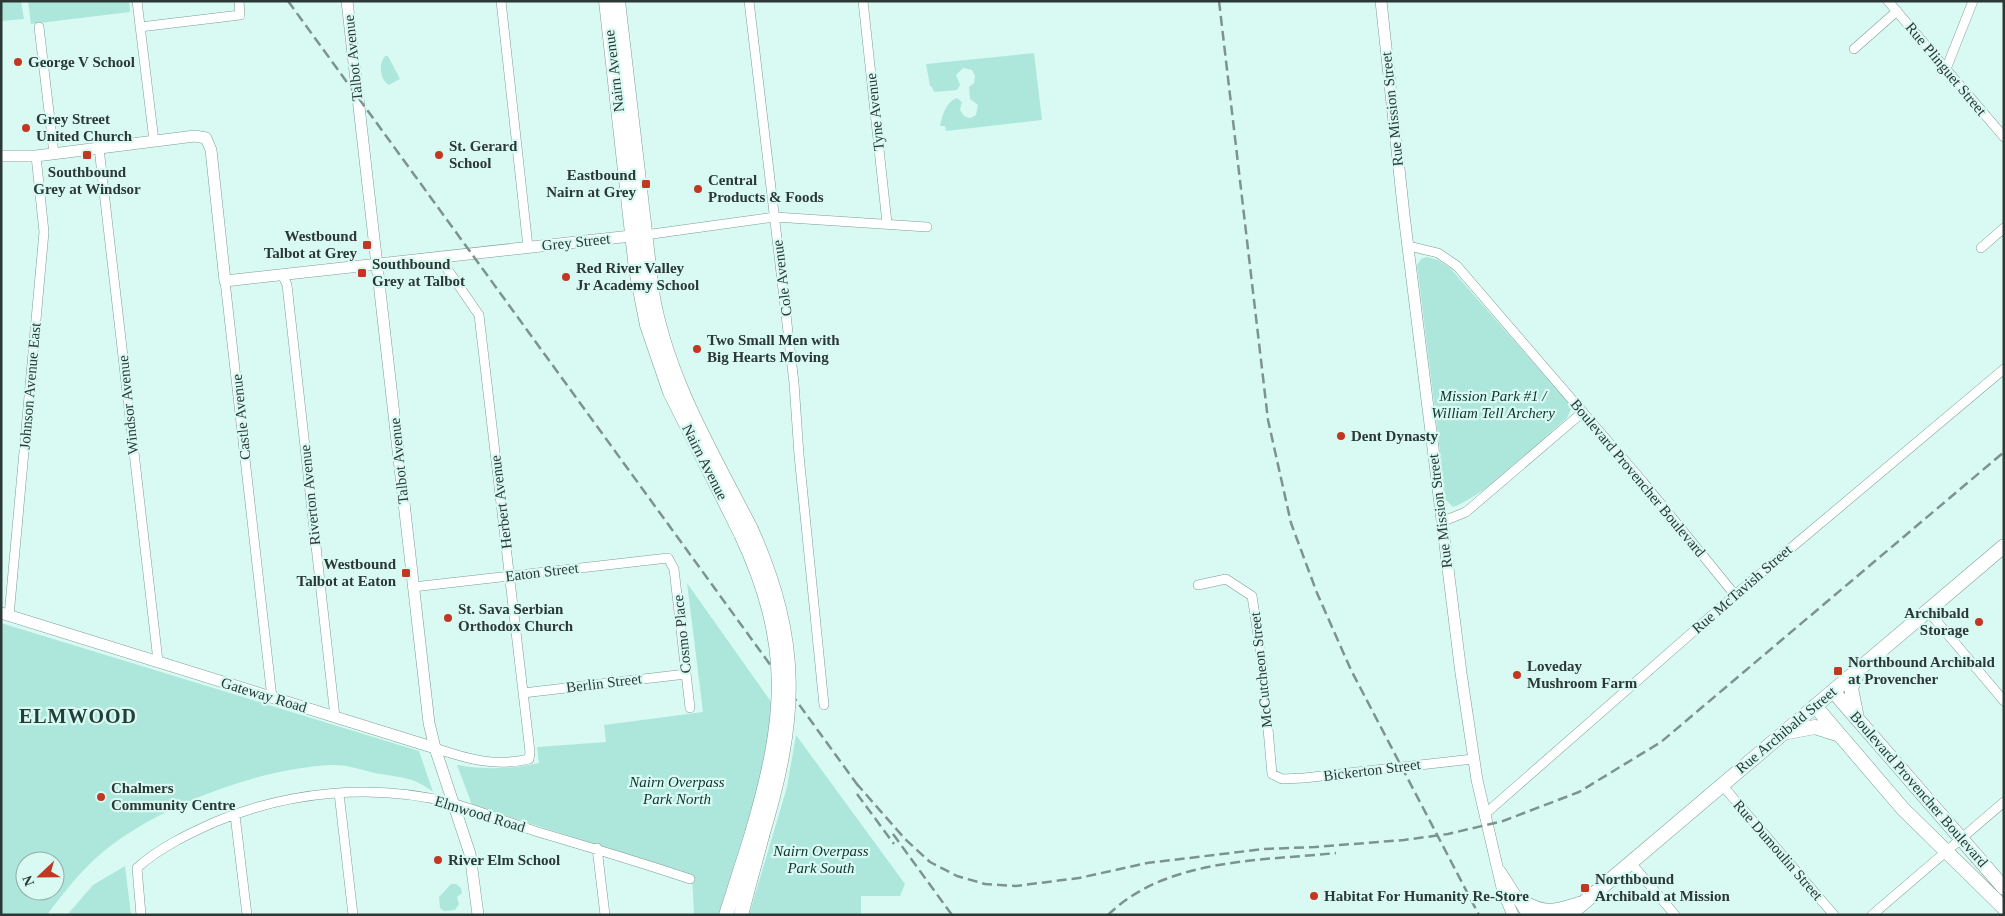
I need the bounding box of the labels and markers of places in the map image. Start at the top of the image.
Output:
place label: George V School [28,54,135,70]
marker: George V School [12,56,24,68]
place label: Grey Street United Church [36,111,133,144]
marker: Grey Street United Church [20,122,32,134]
place label: St. Gerard School [449,138,518,171]
marker: Southbound Grey at Windsor [81,149,93,161]
marker: St. Gerard School [433,149,445,161]
place label: Southbound Grey at Windsor [33,164,141,197]
place label: Eastbound Nairn at Grey [546,167,637,200]
place label: Central Products & Foods [708,172,824,205]
marker: Eastbound Nairn at Grey [640,178,652,190]
marker: Central Products & Foods [692,183,704,195]
place label: Westbound Talbot at Grey [264,228,358,261]
marker: Westbound Talbot at Grey [361,239,373,251]
place label: Southbound Grey at Talbot [372,256,465,289]
place label: Red River Valley Jr Academy School [576,260,699,293]
marker: Southbound Grey at Talbot [356,267,368,279]
marker: Red River Valley Jr Academy School [560,271,572,283]
place label: Two Small Men with Big Hearts Moving [707,332,840,365]
marker: Two Small Men with Big Hearts Moving [691,343,703,355]
place label: Dent Dynasty [1351,428,1439,444]
marker: Dent Dynasty [1335,430,1347,442]
place label: Westbound Talbot at Eaton [297,556,397,589]
marker: Westbound Talbot at Eaton [400,567,412,579]
place label: St. Sava Serbian Orthodox Church [458,601,574,634]
place label: Archibald Storage [1904,605,1970,638]
marker: St. Sava Serbian Orthodox Church [442,612,454,624]
marker: Archibald Storage [1973,616,1985,628]
place label: Northbound Archibald at Provencher [1848,654,1996,687]
place label: Loveday Mushroom Farm [1527,658,1638,691]
marker: Northbound Archibald at Provencher [1832,665,1844,677]
marker: Loveday Mushroom Farm [1511,669,1523,681]
place label: Chalmers Community Centre [111,780,236,813]
marker: Chalmers Community Centre [95,791,107,803]
place label: River Elm School [448,852,560,868]
marker: River Elm School [432,854,444,866]
place label: Northbound Archibald at Mission [1595,871,1730,904]
marker: Northbound Archibald at Mission [1579,882,1591,894]
place label: Habitat For Humanity Re-Store [1324,888,1529,904]
marker: Habitat For Humanity Re-Store [1308,890,1320,902]

